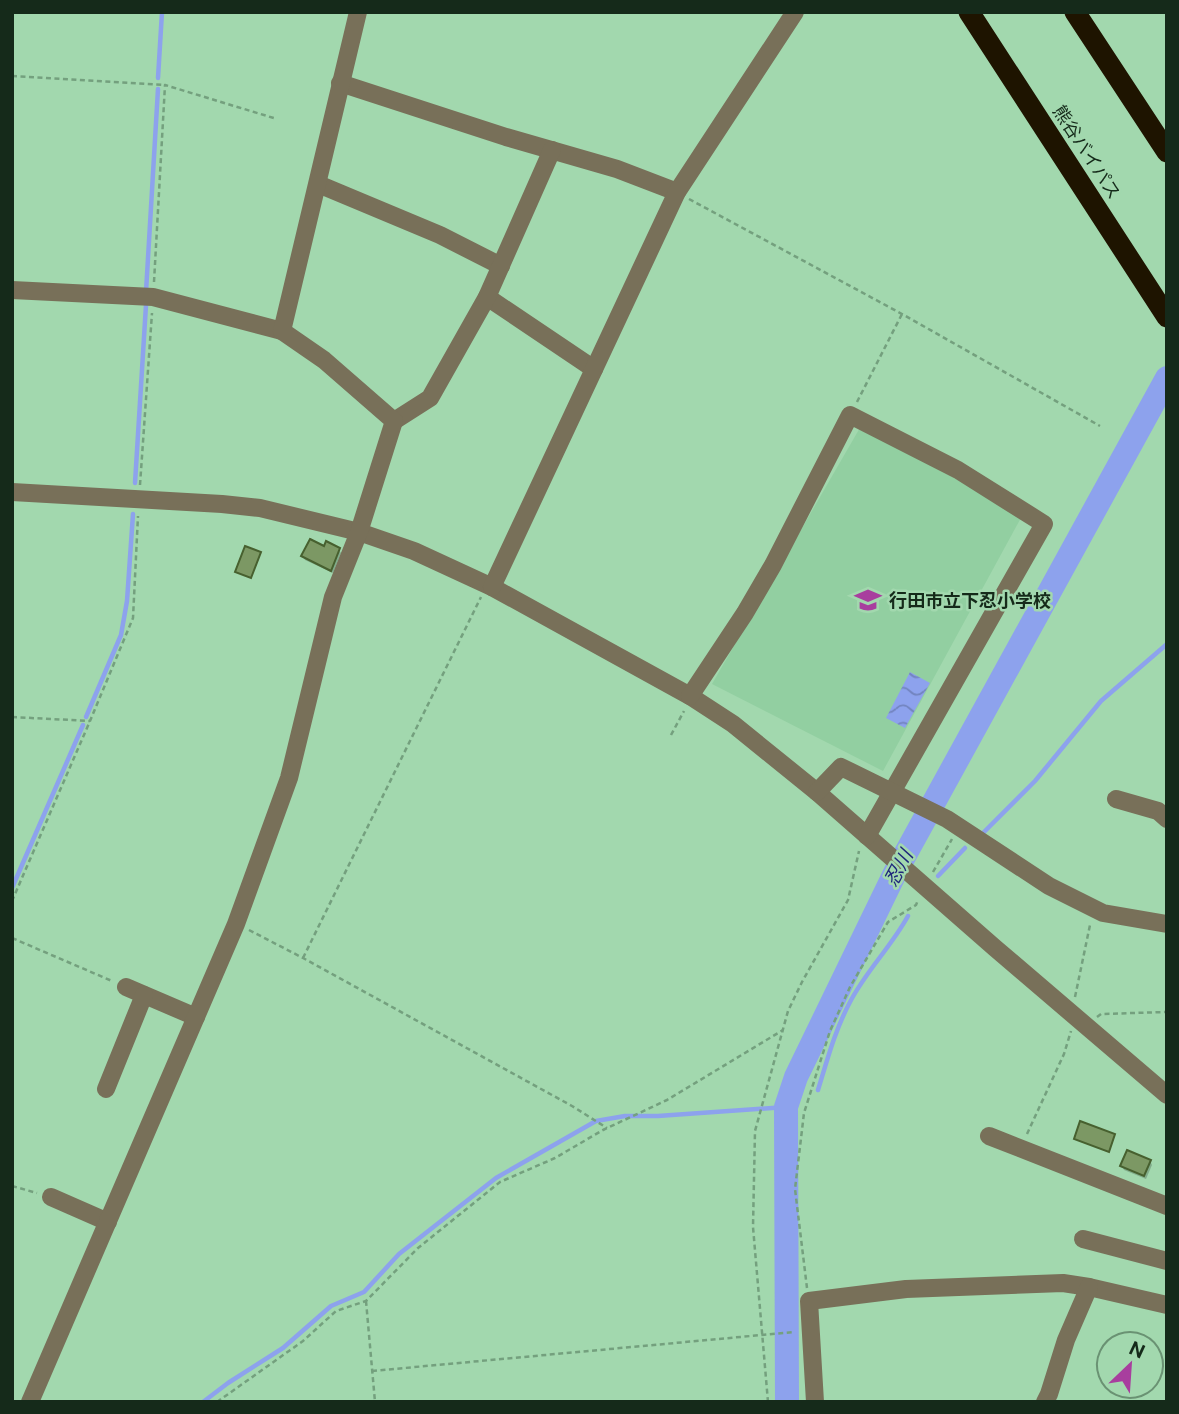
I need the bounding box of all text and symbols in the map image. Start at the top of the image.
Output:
street label: 熊谷バイパス [1049,101,1125,203]
school or university icon: 行田市立下忍小学校 [853,585,883,615]
place label: 行田市立下忍小学校 [889,590,1051,611]
water label: 忍川 [879,844,918,890]
north arrow [1095,1330,1165,1400]
text: N [1126,1336,1149,1363]

